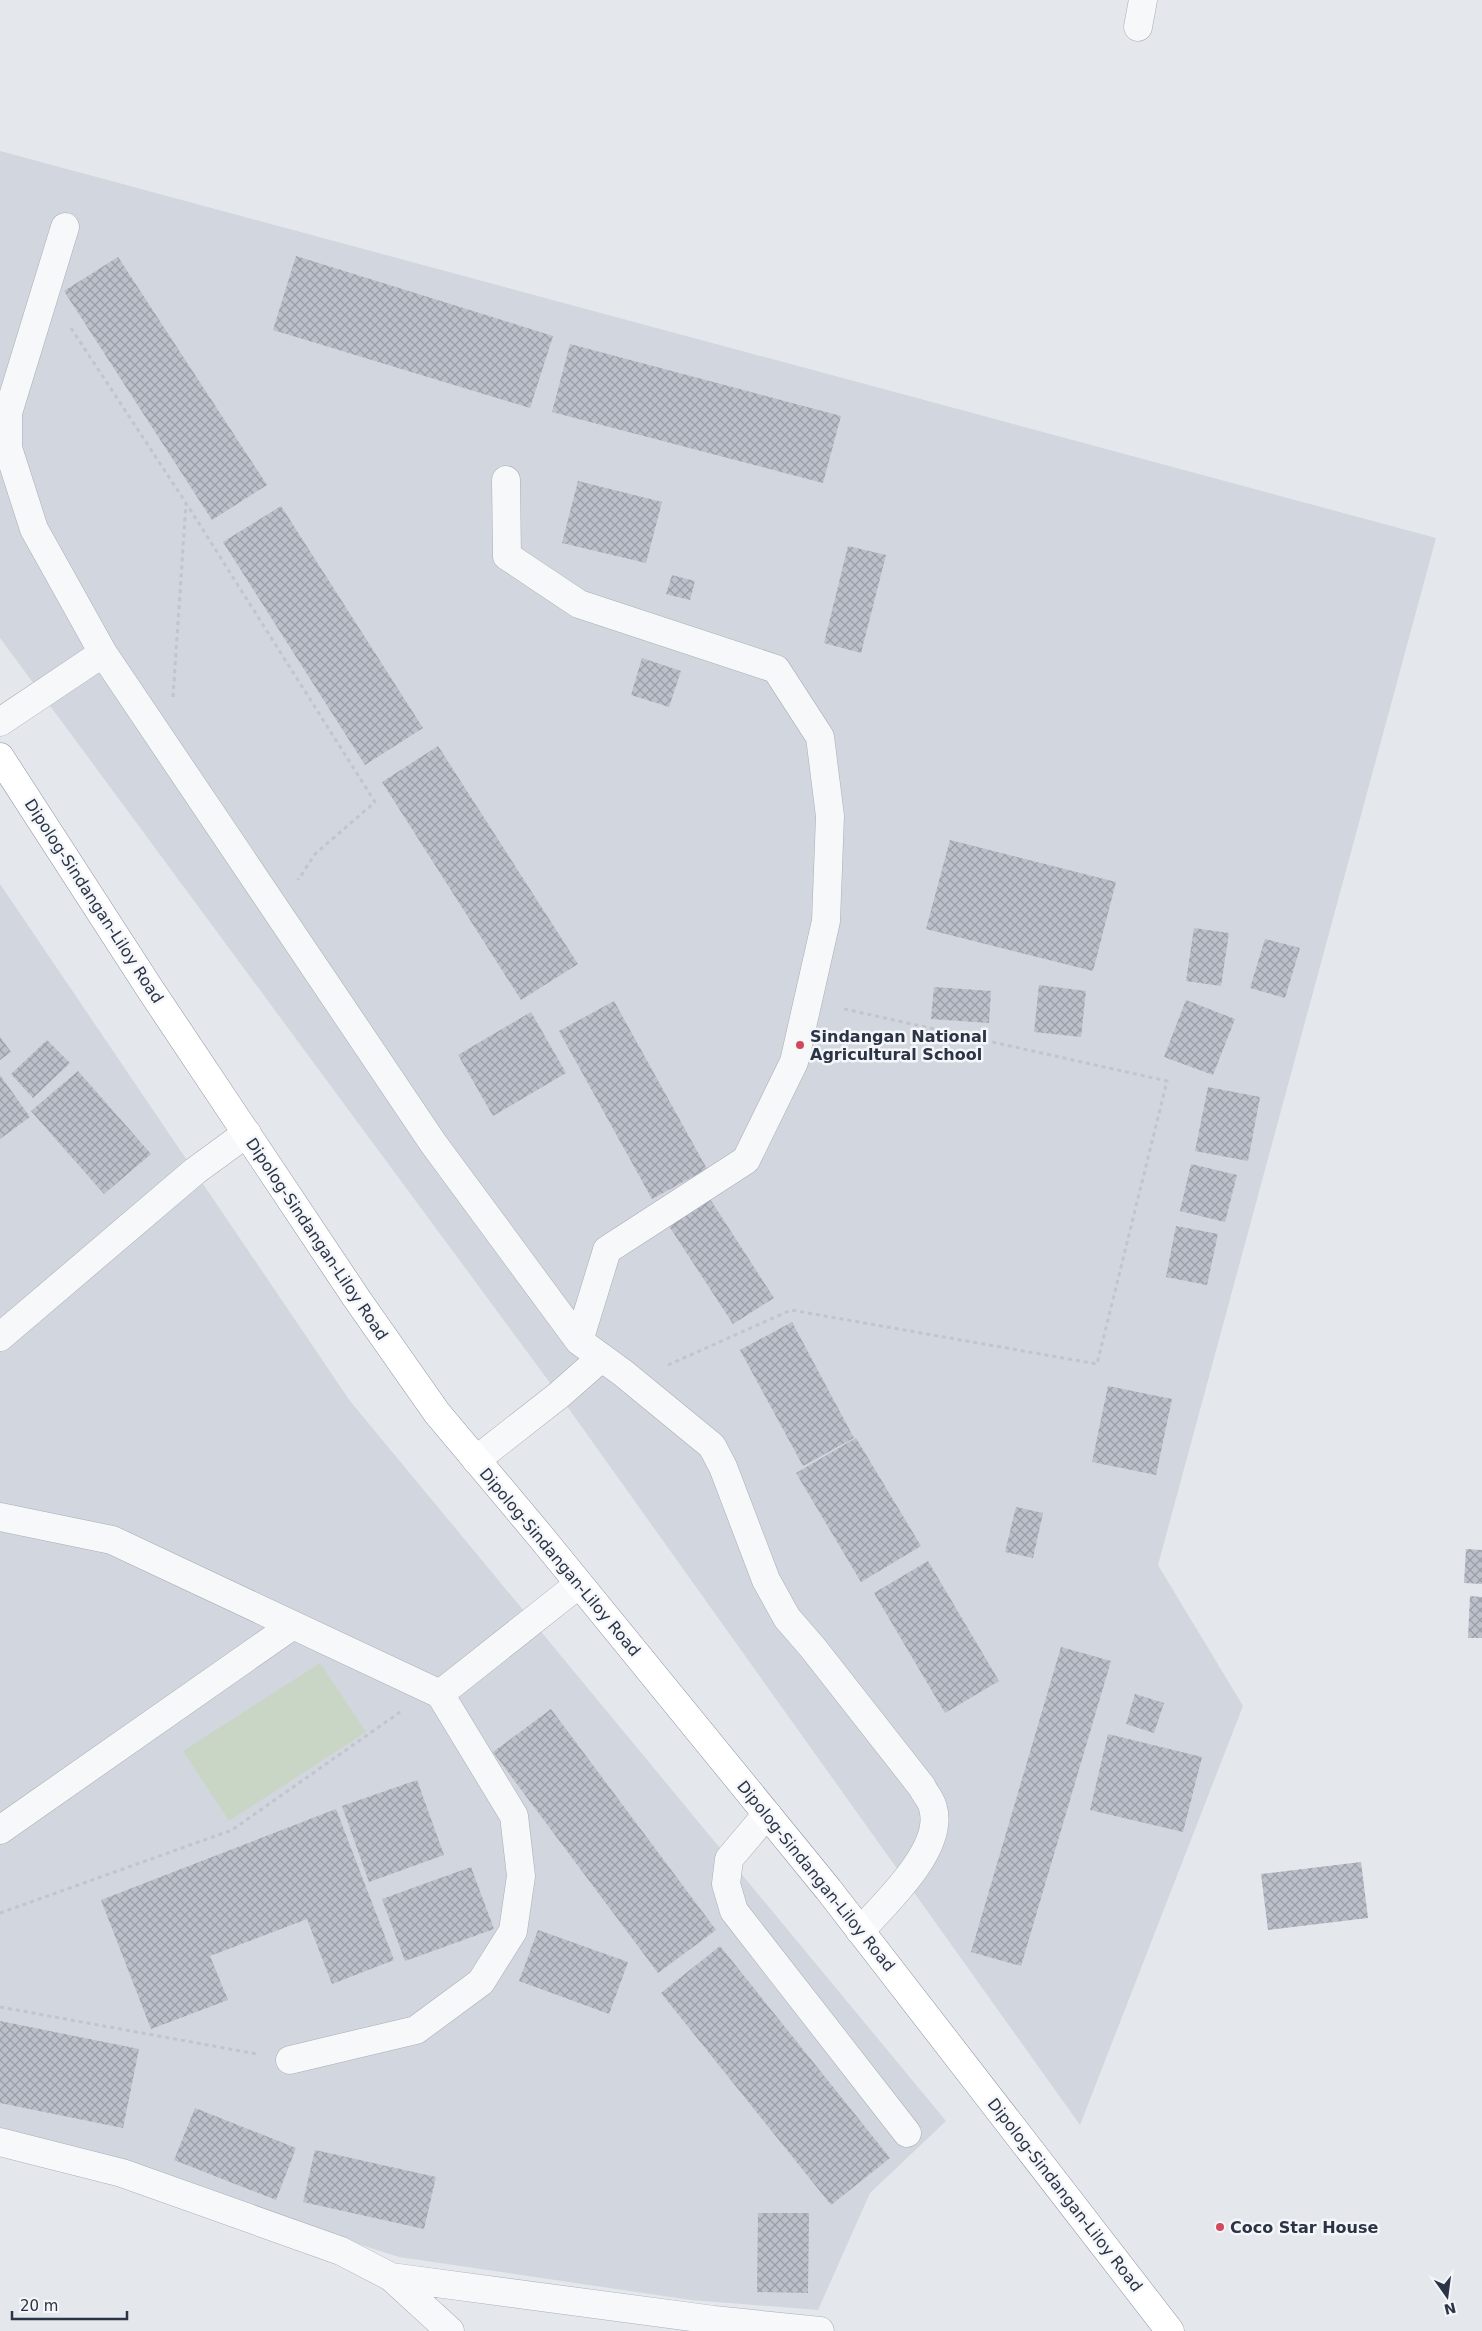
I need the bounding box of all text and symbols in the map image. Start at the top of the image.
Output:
street label: Dipolog-Sindangan-Liloy Road [21,795,167,1007]
place label: Sindangan National Agricultural School [810,1027,987,1064]
marker: Sindangan National Agricultural School [794,1039,806,1051]
street label: Dipolog-Sindangan-Liloy Road [242,1134,392,1344]
street label: Dipolog-Sindangan-Liloy Road [476,1464,644,1660]
street label: Dipolog-Sindangan-Liloy Road [733,1777,899,1975]
street label: Dipolog-Sindangan-Liloy Road [984,2095,1146,2295]
place label: Coco Star House [1230,2218,1379,2237]
marker: Coco Star House [1214,2221,1226,2233]
north arrow [1422,2271,1472,2321]
scale bar [12,2288,128,2320]
text: 20 m [20,2297,58,2315]
text: N [1443,2299,1458,2318]

